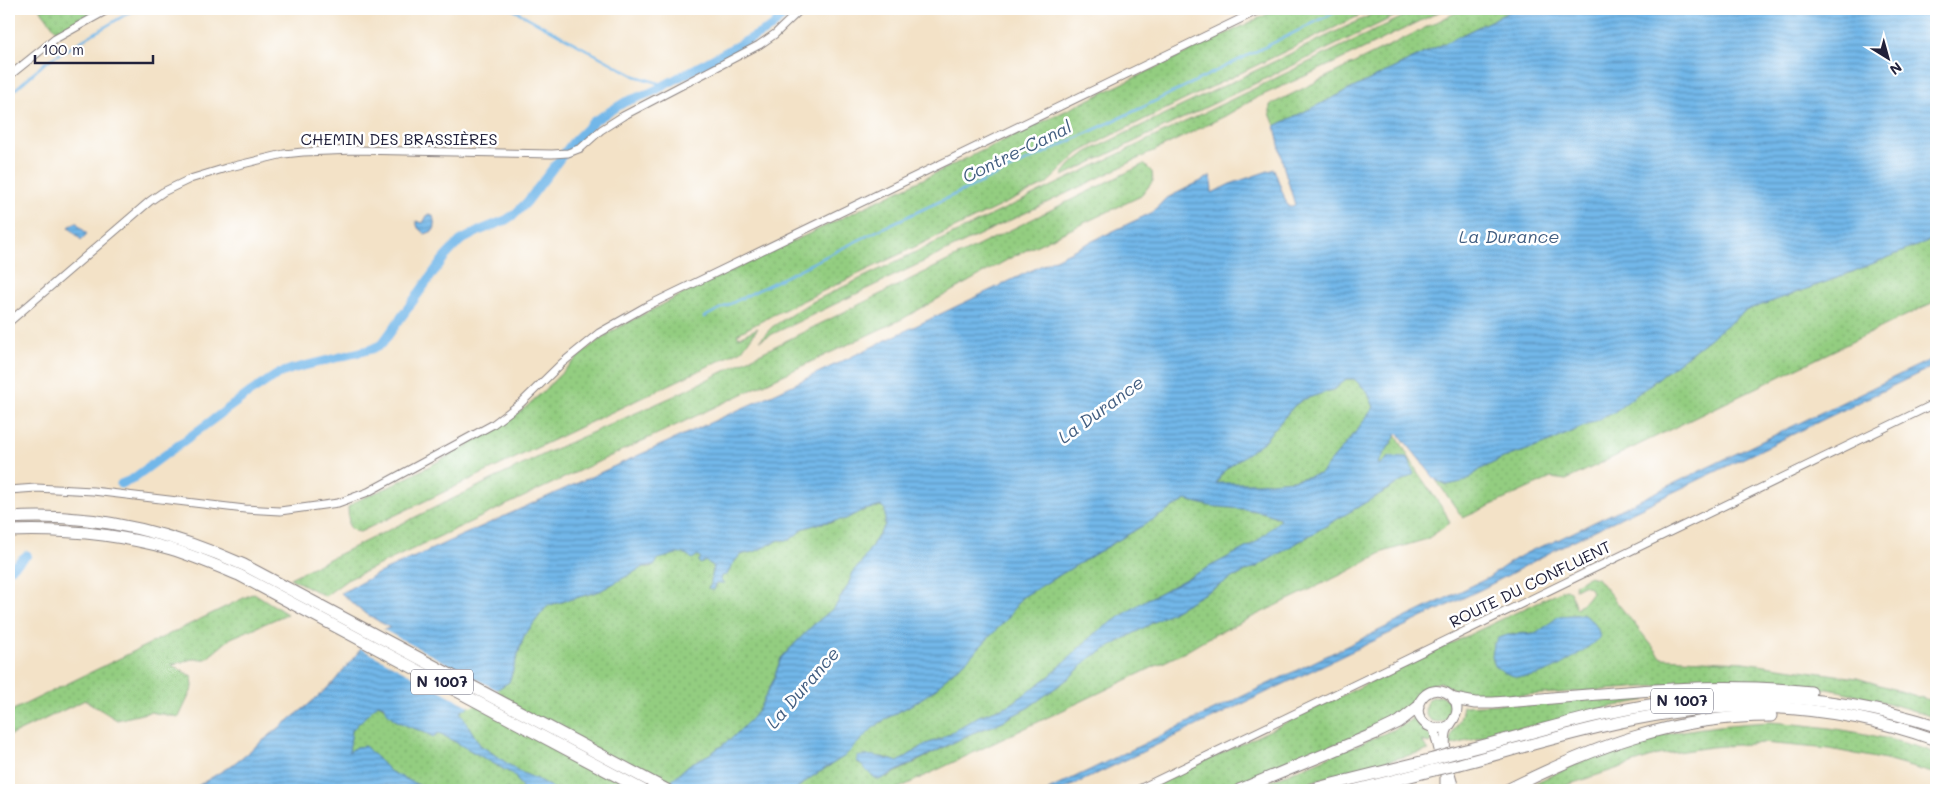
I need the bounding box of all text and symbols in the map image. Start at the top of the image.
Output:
scale bar [35,32,152,64]
north arrow [1862,32,1912,82]
text: 100 m [42,39,84,59]
text: N [1886,58,1906,80]
water label: Contre-Canal [958,114,1076,188]
street label: CHEMIN DES BRASSIÈRES [301,128,497,149]
water label: La Durance [1459,224,1559,248]
water label: La Durance [1053,370,1148,448]
street label: ROUTE DU CONFLUENT [1445,535,1614,632]
water label: La Durance [760,642,844,733]
road number: N 1007 [411,670,473,694]
road number: N 1007 [1651,688,1713,714]

